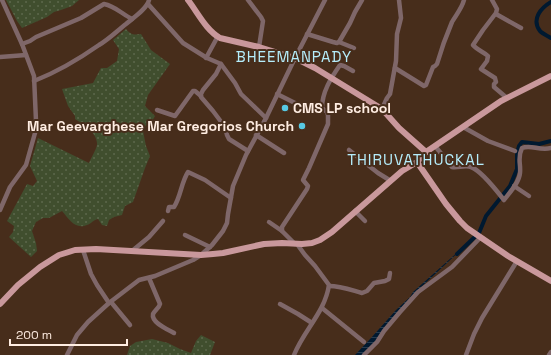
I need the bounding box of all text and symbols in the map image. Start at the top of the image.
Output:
district label: BHEEMANPADY [236,47,352,66]
place label: CMS LP school [293,99,391,117]
marker: CMS LP school [280,103,290,113]
place label: Mar Geevarghese Mar Gregorios Church [27,117,294,135]
marker: Mar Geevarghese Mar Gregorios Church [297,121,307,131]
district label: THIRUVATHUCKAL [347,150,485,169]
scale bar [10,321,127,347]
text: 200 m [16,327,52,343]

